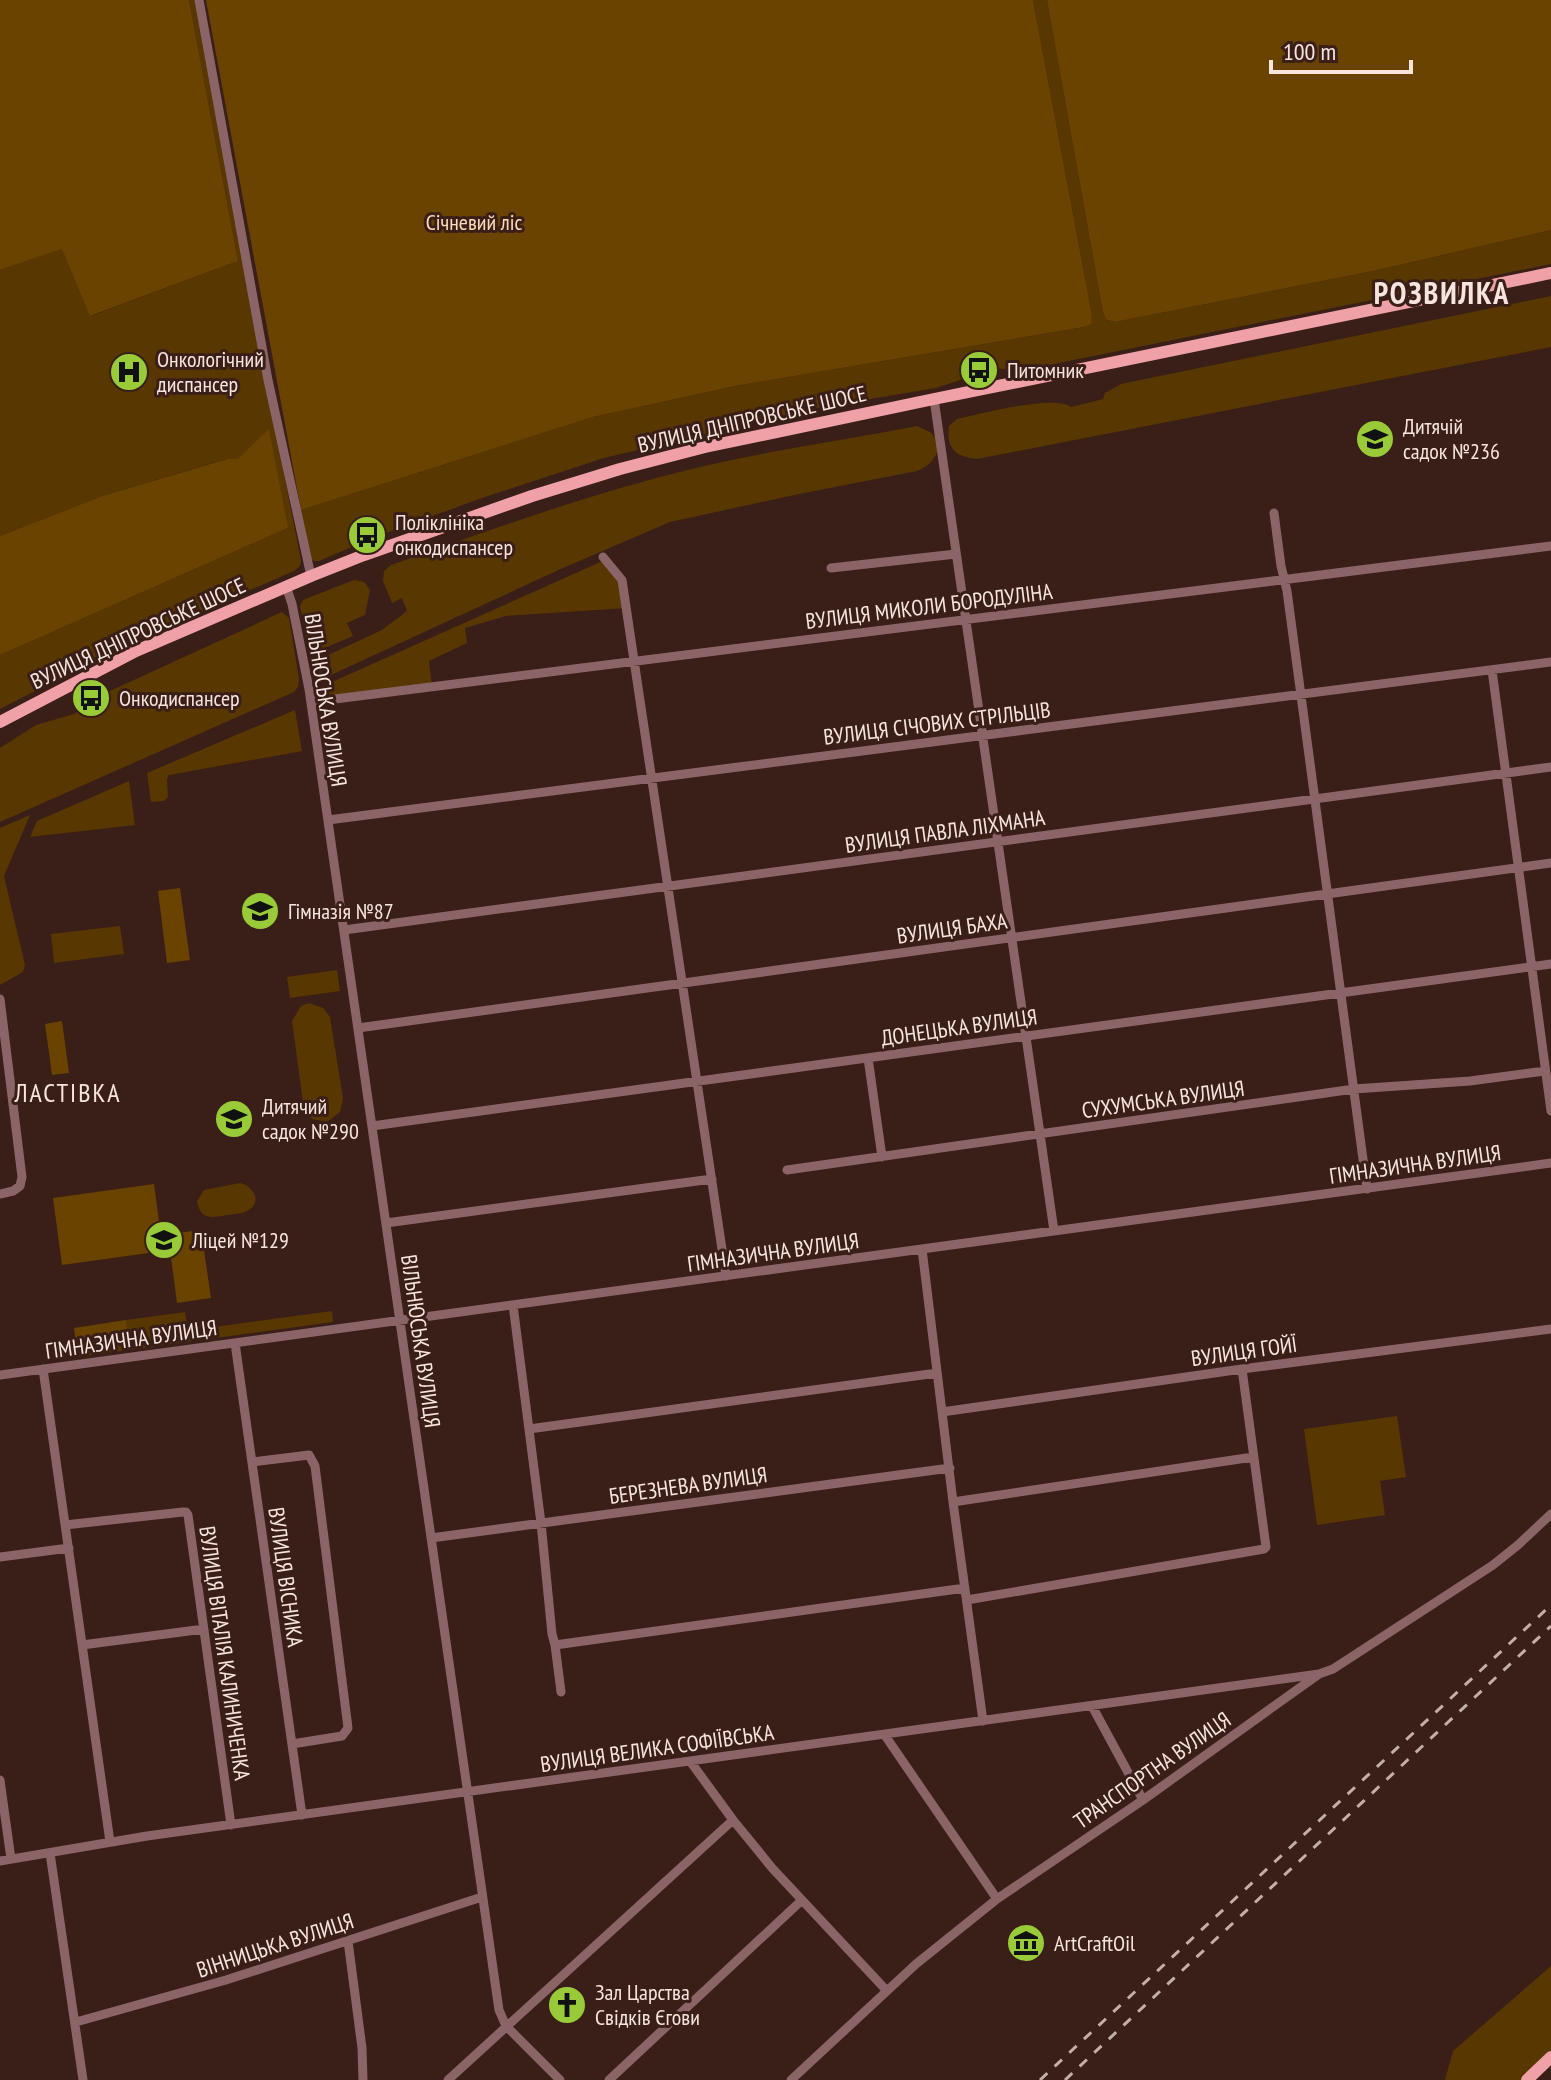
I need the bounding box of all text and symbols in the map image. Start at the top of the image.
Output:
scale bar [1271,24,1411,74]
text: 100 m [1283,36,1336,67]
park label: Січневий ліс [426,208,522,236]
district label: РОЗВИЛКА [1374,273,1510,312]
place label: Онкологічний диспансер [157,345,264,398]
bus stop icon: Питомник [958,349,1000,391]
hospital icon: Онкологічний диспансер [108,351,150,393]
place label: Питомник [1007,356,1084,384]
street label: ВУЛИЦЯ ДНІПРОВСЬКЕ ШОСЕ [635,379,869,459]
place label: Дитячій садок №236 [1403,412,1500,465]
school or university icon: Дитячій садок №236 [1354,418,1396,460]
place label: Поліклініка онкодиспансер [395,508,513,561]
bus stop icon: Поліклініка онкодиспансер [346,514,388,556]
street label: ВУЛИЦЯ ДНІПРОВСЬКЕ ШОСЕ [26,571,250,695]
street label: ВУЛИЦЯ МИКОЛИ БОРОДУЛІНА [804,577,1055,635]
street label: ВІЛЬНЮСЬКА ВУЛИЦЯ [299,612,353,788]
bus stop icon: Онкодиспансер [70,677,112,719]
place label: Онкодиспансер [119,684,240,712]
street label: ВУЛИЦЯ СІЧОВИХ СТРІЛЬЦІВ [822,695,1052,751]
street label: ВУЛИЦЯ ПАВЛА ЛІХМАНА [843,803,1047,859]
school or university icon: Гімназія №87 [239,890,281,932]
place label: Гімназія №87 [288,897,394,925]
street label: ВУЛИЦЯ БАХА [895,906,1010,950]
street label: ДОНЕЦЬКА ВУЛИЦЯ [879,1002,1039,1052]
street label: СУХУМСЬКА ВУЛИЦЯ [1080,1074,1246,1124]
district label: ЛАСТІВКА [13,1076,122,1109]
place label: Дитячий садок №290 [262,1092,359,1145]
school or university icon: Дитячий садок №290 [213,1098,255,1140]
street label: ГІМНАЗИЧНА ВУЛИЦЯ [1327,1138,1503,1190]
school or university icon: Ліцей №129 [143,1219,185,1261]
place label: Ліцей №129 [191,1226,289,1254]
street label: ГІМНАЗИЧНА ВУЛИЦЯ [685,1226,861,1278]
street label: ВІЛЬНЮСЬКА ВУЛИЦЯ [395,1253,447,1429]
street label: ГІМНАЗИЧНА ВУЛИЦЯ [43,1313,219,1365]
street label: ВУЛИЦЯ ГОЙЇ [1189,1330,1299,1372]
street label: БЕРЕЗНЕВА ВУЛИЦЯ [607,1460,769,1510]
street label: ВУЛИЦЯ ВІСНИКА [262,1505,310,1649]
street label: ВУЛИЦЯ ВІТАЛІЯ КАЛИНИЧЕНКА [193,1524,257,1782]
street label: ТРАНСПОРТНА ВУЛИЦЯ [1068,1705,1236,1835]
street label: ВУЛИЦЯ ВЕЛИКА СОФІЇВСЬКА [538,1718,776,1778]
street label: ВІННИЦЬКА ВУЛИЦЯ [193,1906,357,1984]
museum icon: ArtCraftOil [1005,1922,1047,1964]
place label: ArtCraftOil [1054,1929,1136,1957]
place label: Зал Царства Свідків Єгови [595,1978,700,2031]
church icon: Зал Царства Свідків Єгови [546,1984,588,2026]

